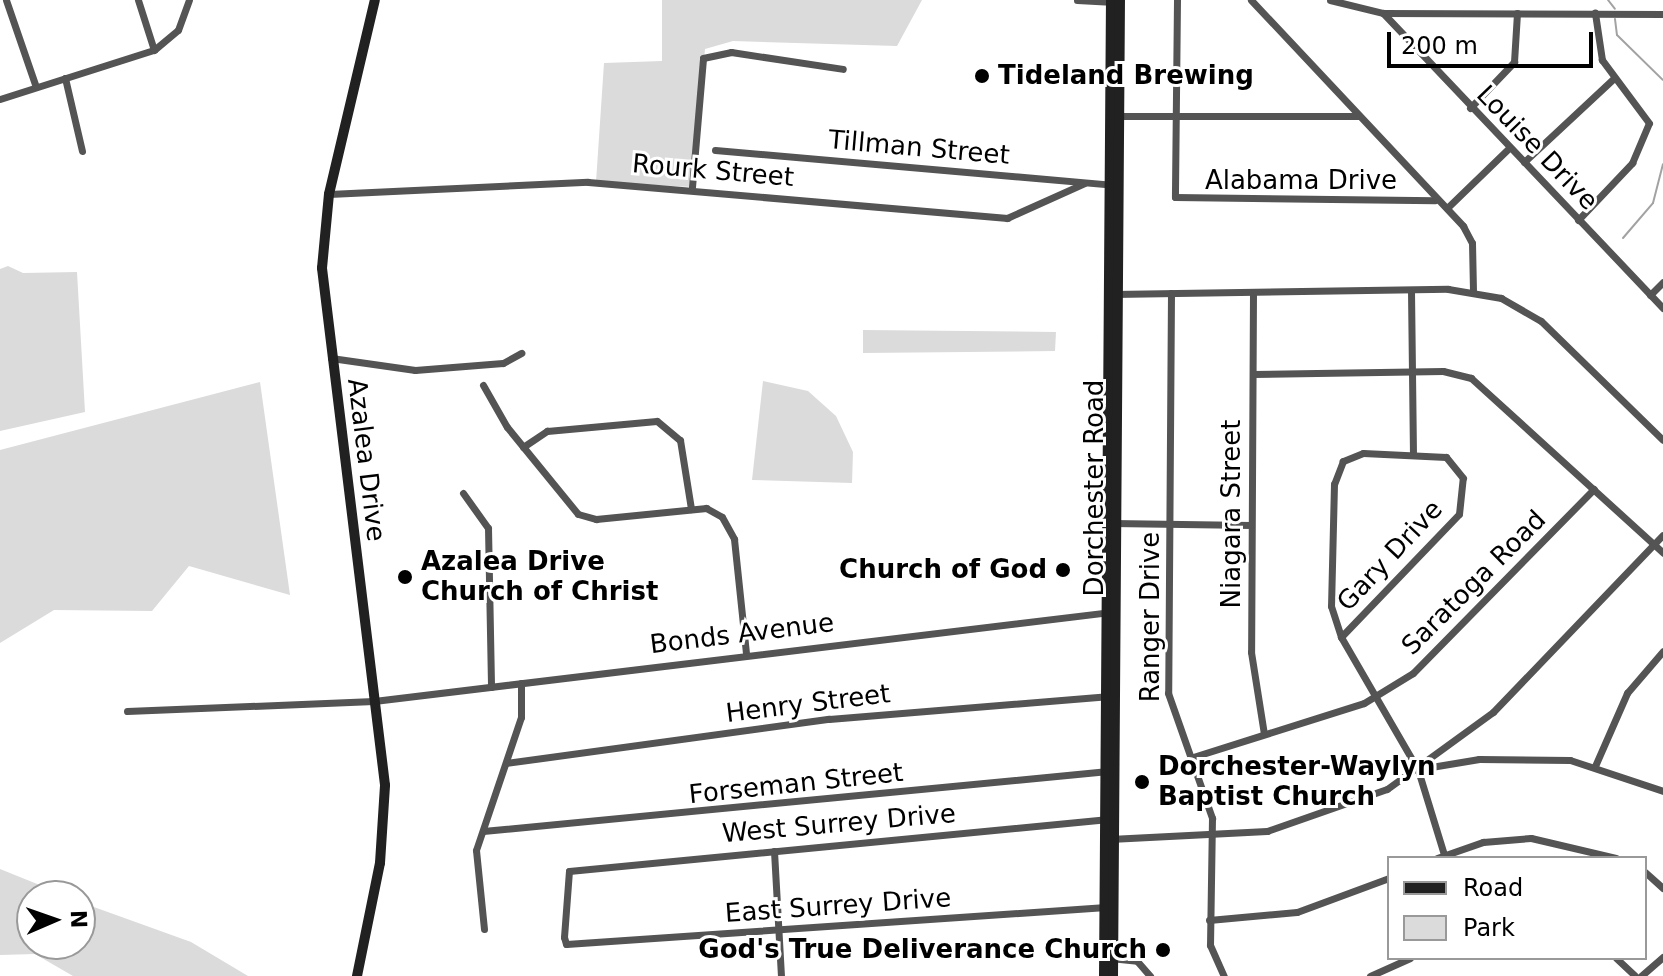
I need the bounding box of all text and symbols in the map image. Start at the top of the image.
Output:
scale bar [1391,16,1597,66]
text: 200 m [1401,32,1478,60]
place label: Tideland Brewing [998,60,1254,92]
marker: Tideland Brewing [973,67,991,85]
street label: Louise Drive [1470,79,1604,217]
street label: Tillman Street [827,125,1011,171]
street label: Rourk Street [631,148,795,194]
street label: Alabama Drive [1205,165,1397,197]
street label: Azalea Drive [341,377,391,543]
street label: Dorchester Road [1079,380,1111,596]
street label: Niagara Street [1216,420,1248,608]
street label: Gary Drive [1331,494,1449,618]
street label: Saratoga Road [1395,504,1553,662]
street label: Ranger Drive [1135,532,1167,702]
place label: Azalea Drive Church of Christ [421,546,658,608]
place label: Church of God [839,554,1047,586]
marker: Church of God [1054,561,1072,579]
marker: Azalea Drive Church of Christ [396,568,414,586]
street label: Bonds Avenue [648,607,836,661]
street label: Henry Street [724,678,892,730]
place label: Dorchester-Waylyn Baptist Church [1158,751,1436,812]
street label: Forseman Street [687,757,905,811]
marker: Dorchester-Waylyn Baptist Church [1133,773,1151,791]
street label: West Surrey Drive [721,798,957,850]
legend [1387,856,1647,960]
text: Road [1463,874,1523,902]
north arrow [16,880,96,960]
street label: East Surrey Drive [724,883,952,929]
text: N [66,910,91,929]
text: Park [1463,914,1515,942]
place label: God's True Deliverance Church [698,934,1147,966]
marker: God's True Deliverance Church [1154,941,1172,959]

